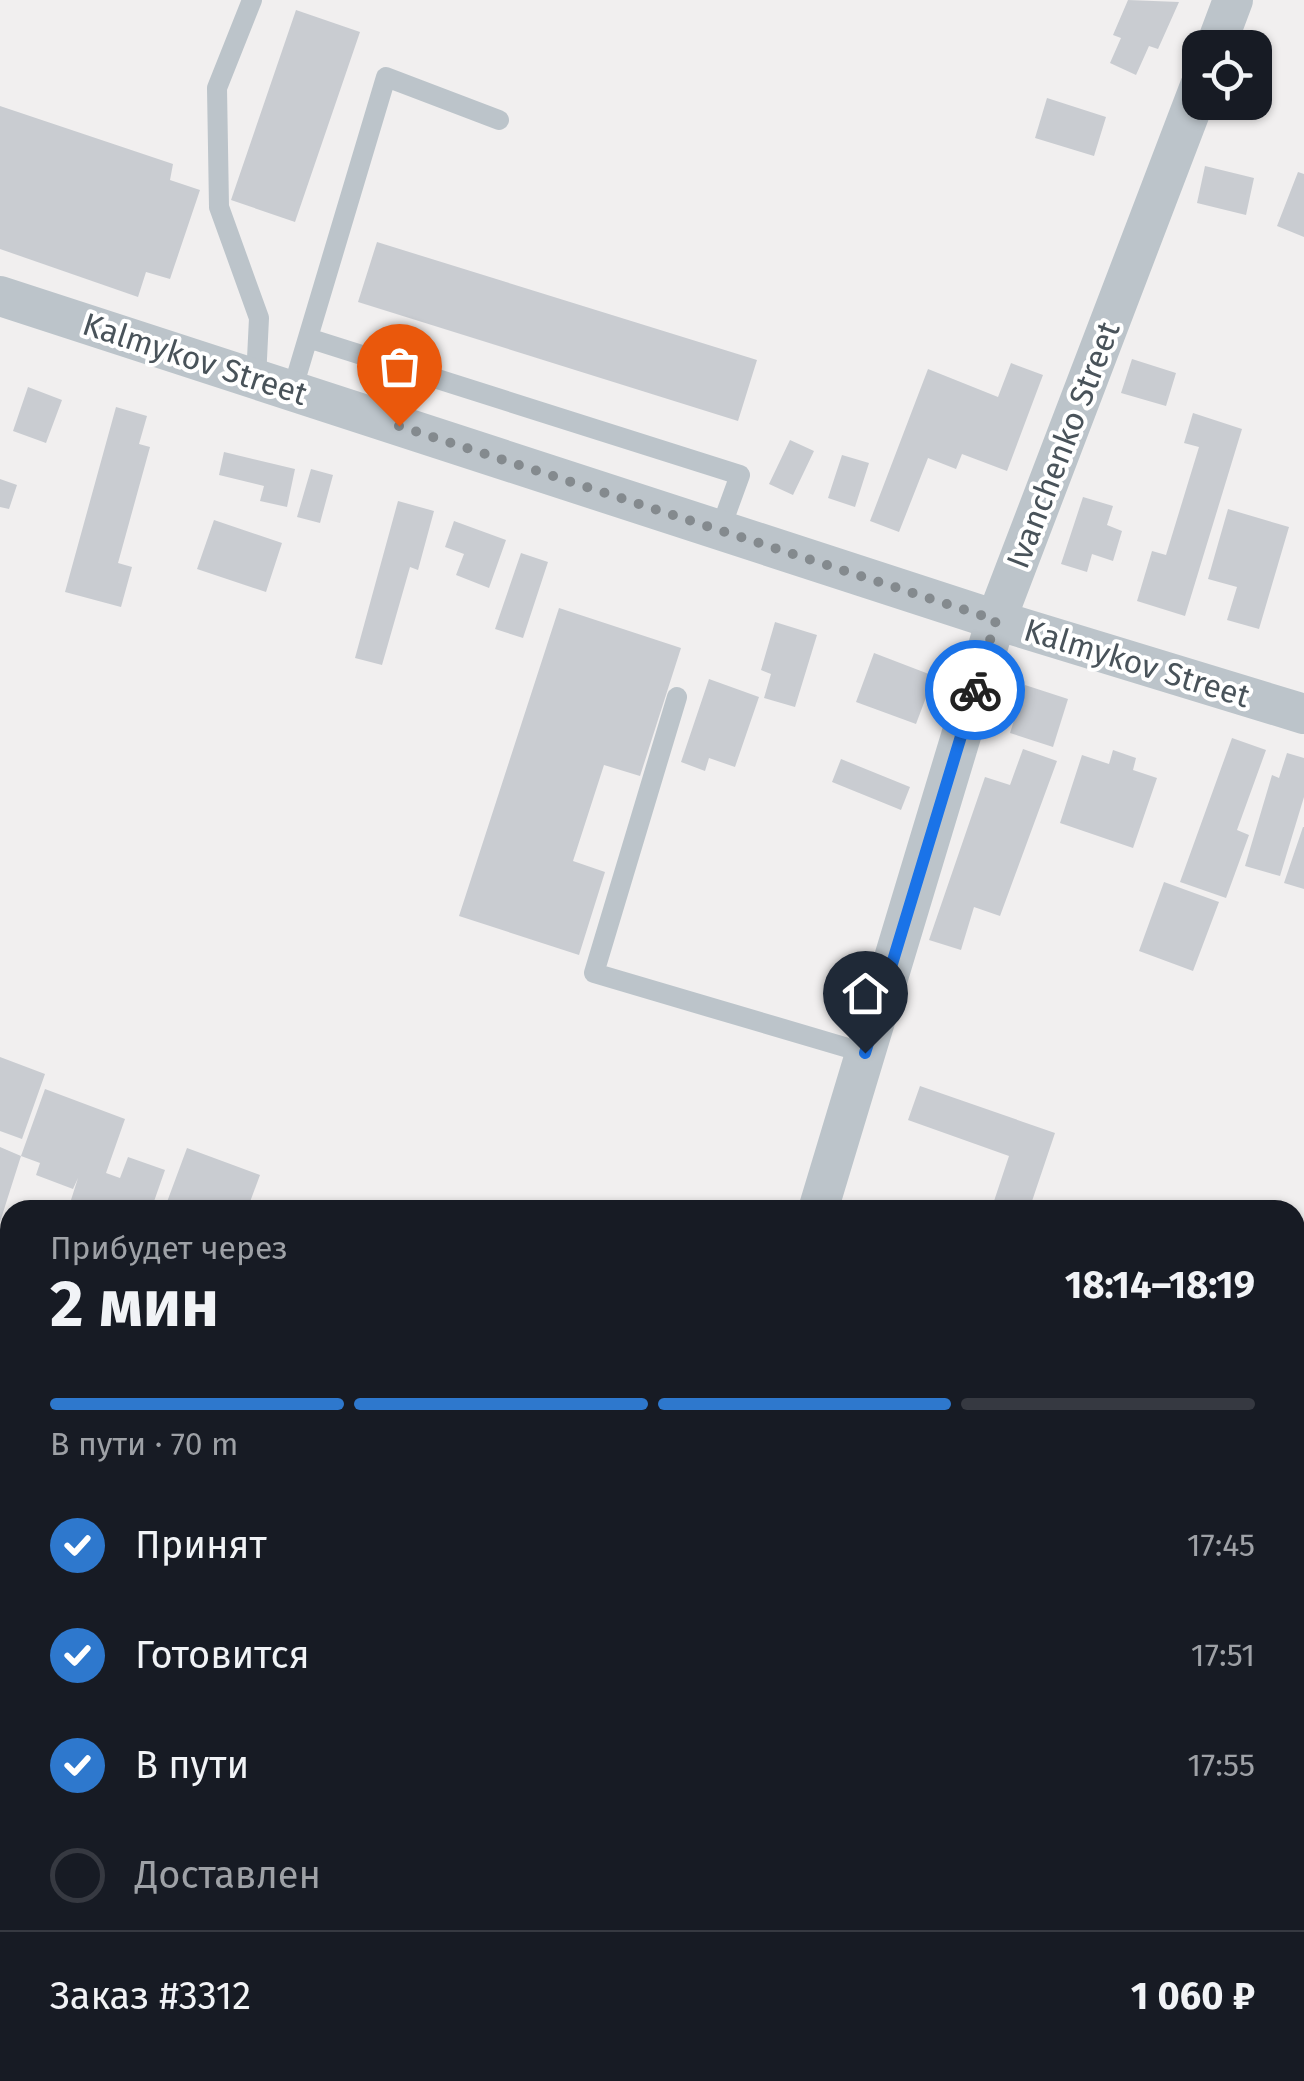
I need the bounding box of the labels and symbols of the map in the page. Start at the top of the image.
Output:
street label: Kalmykov Street [78,305,312,413]
street label: Ivanchenko Street [998,316,1128,574]
pin [357,324,442,427]
street label: Kalmykov Street [1020,611,1255,715]
courier [925,640,1025,740]
pin [823,951,908,1054]

